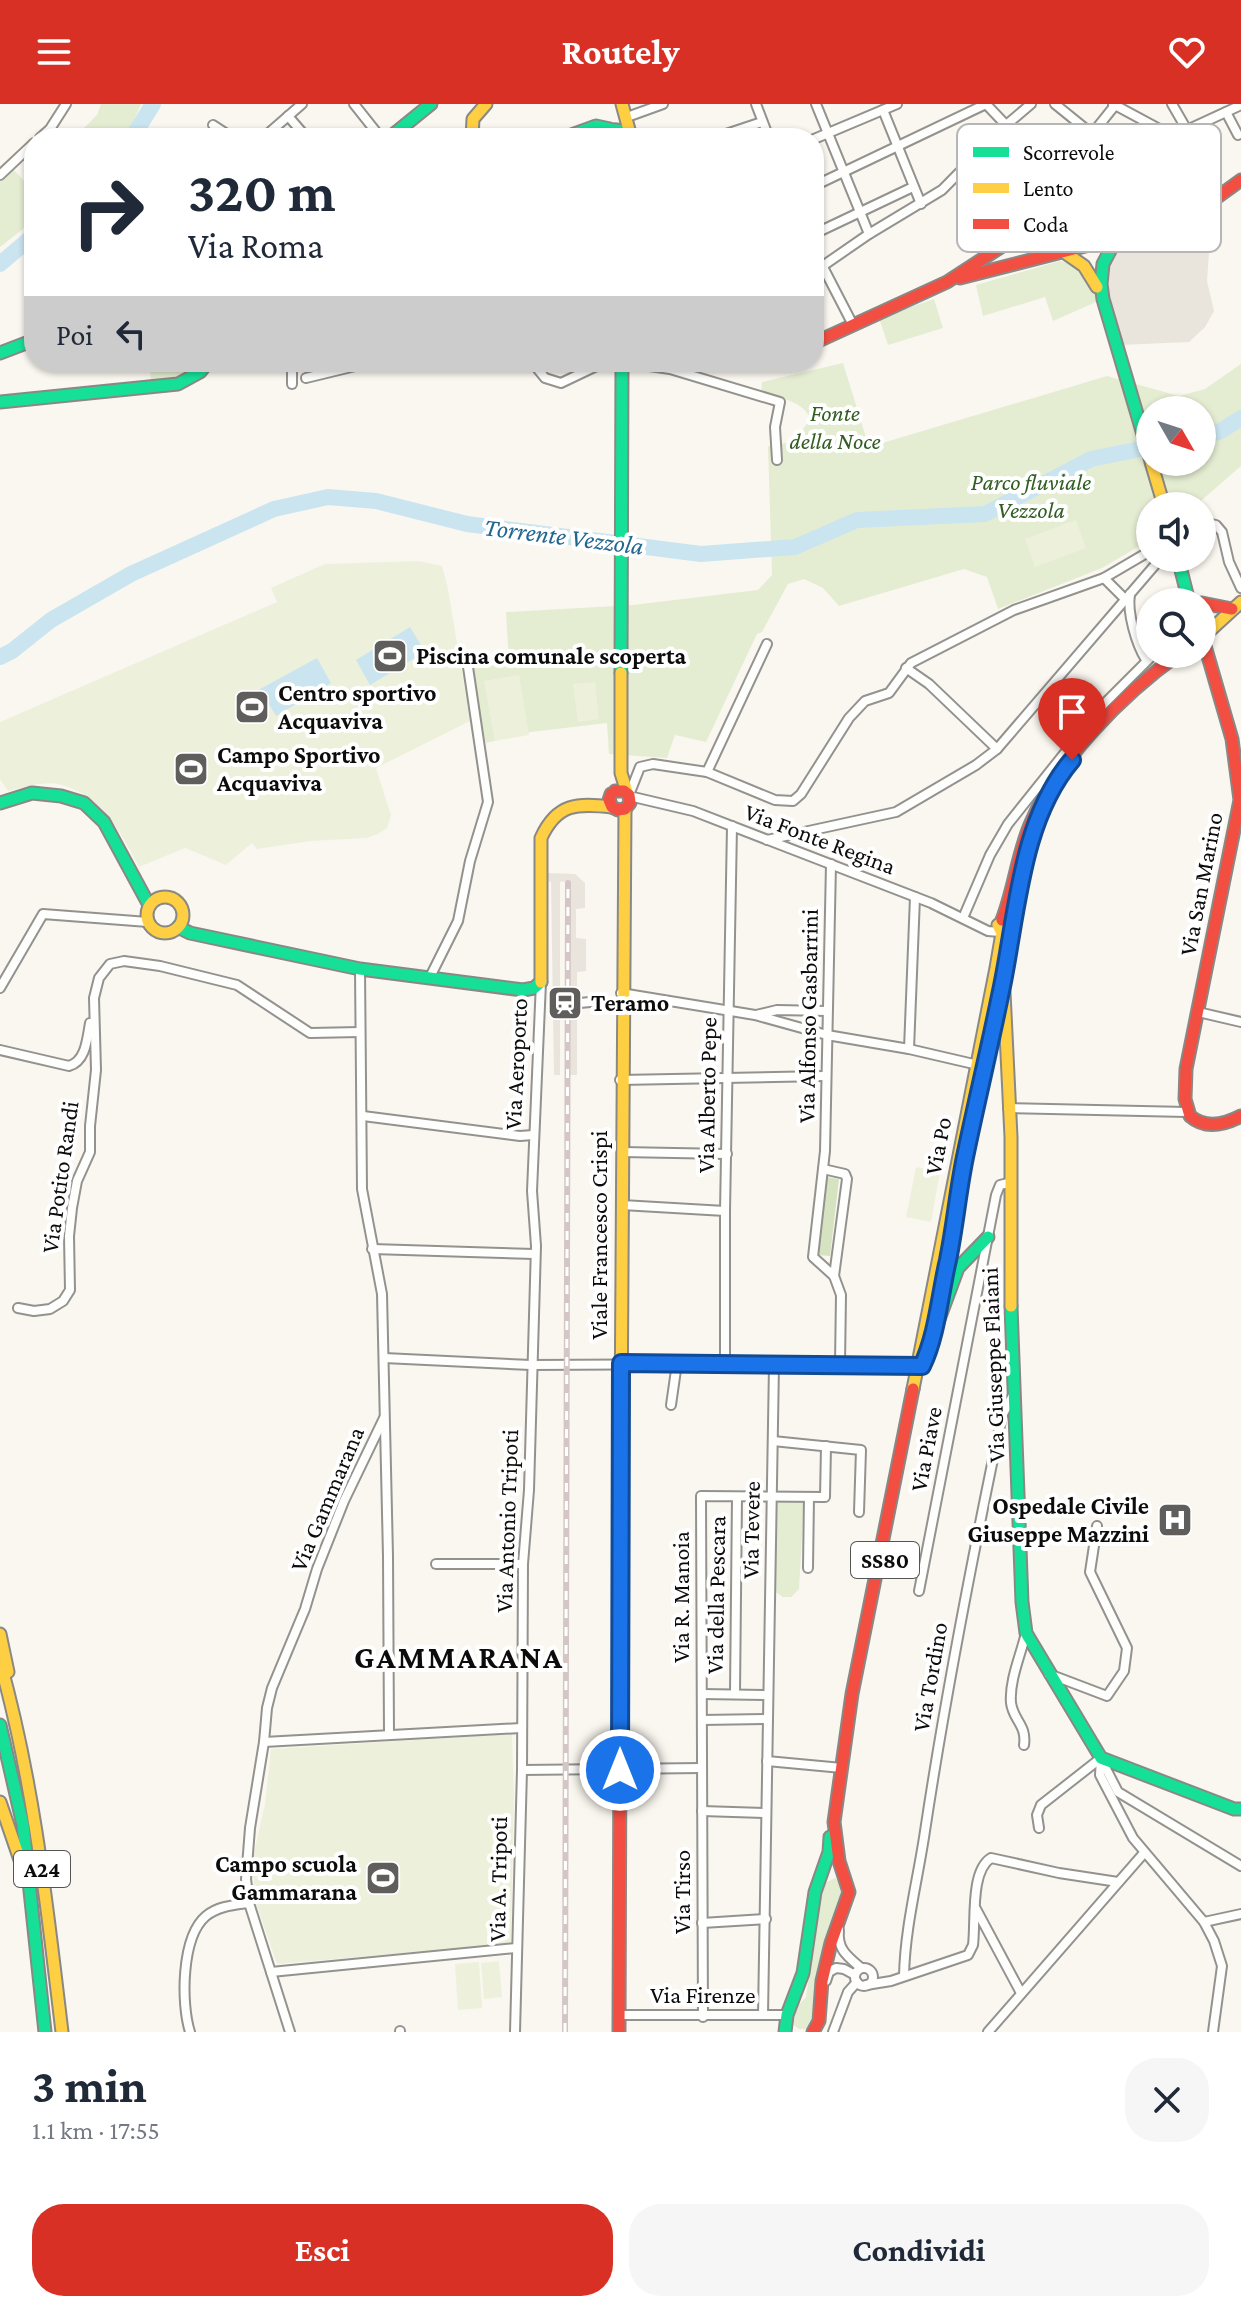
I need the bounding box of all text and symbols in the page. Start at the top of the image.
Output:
icon: menu [32,30,76,74]
icon: heart [1165,30,1209,74]
text: Routely [562,32,679,72]
legend [957,124,1221,252]
text: Scorrevole [1023,140,1114,165]
icon: right [56,160,160,264]
text: 320 m [188,161,336,223]
text: Lento [1023,176,1074,201]
text: Coda [1023,212,1069,237]
text: Via Roma [188,226,324,266]
icon: left [109,312,153,356]
text: Poi [56,318,93,351]
north arrow [1136,396,1216,476]
map controls [1136,396,1216,668]
park label: Fonte della Noce [789,399,881,454]
park label: Parco fluviale Vezzola [971,468,1091,523]
button: sound [1136,492,1216,572]
water label: Torrente Vezzola [483,512,645,561]
button: search [1136,588,1216,668]
sports icon: Piscina comunale scoperta [371,637,409,675]
place label: Piscina comunale scoperta [416,642,687,669]
pin [1038,678,1106,760]
place label: Centro sportivo Acquaviva [277,679,437,734]
sports icon: Centro sportivo Acquaviva [233,688,271,726]
icon: arrive [1050,690,1094,734]
place label: Campo Sportivo Acquaviva [216,741,381,796]
sports icon: Campo Sportivo Acquaviva [172,750,210,788]
street label: Via Fonte Regina [741,797,899,880]
street label: Via San Marino [1173,810,1228,958]
street label: Via Alfonso Gasbarrini [792,909,823,1123]
station icon: Teramo [546,984,584,1022]
place label: Teramo [591,989,669,1016]
street label: Via Aeroporto [499,997,532,1131]
street label: Via Alberto Pepe [692,1017,721,1173]
street label: Via Potito Randi [35,1099,84,1255]
street label: Via Po [919,1115,956,1177]
street label: Viale Francesco Crispi [585,1130,612,1340]
street label: Via Giuseppe Flaiani [976,1267,1009,1463]
street label: Via Piave [904,1404,947,1494]
street label: Via Gammarana [284,1422,369,1575]
street label: Via Antonio Tripoti [490,1429,523,1613]
street label: Via Tevere [736,1481,765,1579]
place label: Ospedale Civile Giuseppe Mazzini [968,1492,1149,1547]
hospital icon: Ospedale Civile Giuseppe Mazzini [1156,1501,1194,1539]
street label: Via della Pescara [701,1516,730,1674]
street label: Via R. Manoia [667,1531,694,1663]
road number: SS80 [851,1542,919,1578]
street label: Via Tordino [907,1620,952,1734]
district label: GAMMARANA [354,1639,564,1675]
position arrow [578,1728,662,1812]
street label: Via A. Tripoti [483,1816,512,1942]
place label: Campo scuola Gammarana [215,1850,357,1905]
street label: Via Tirso [668,1850,695,1934]
road number: A24 [14,1851,70,1887]
sports icon: Campo scuola Gammarana [364,1859,402,1897]
street label: Via Firenze [650,1981,756,2008]
button: close [1125,2058,1209,2142]
text: 3 min [32,2059,147,2112]
text: 1.1 km · 17:55 [32,2116,160,2145]
button: Esci [32,2204,613,2296]
button: Condividi [629,2204,1209,2296]

